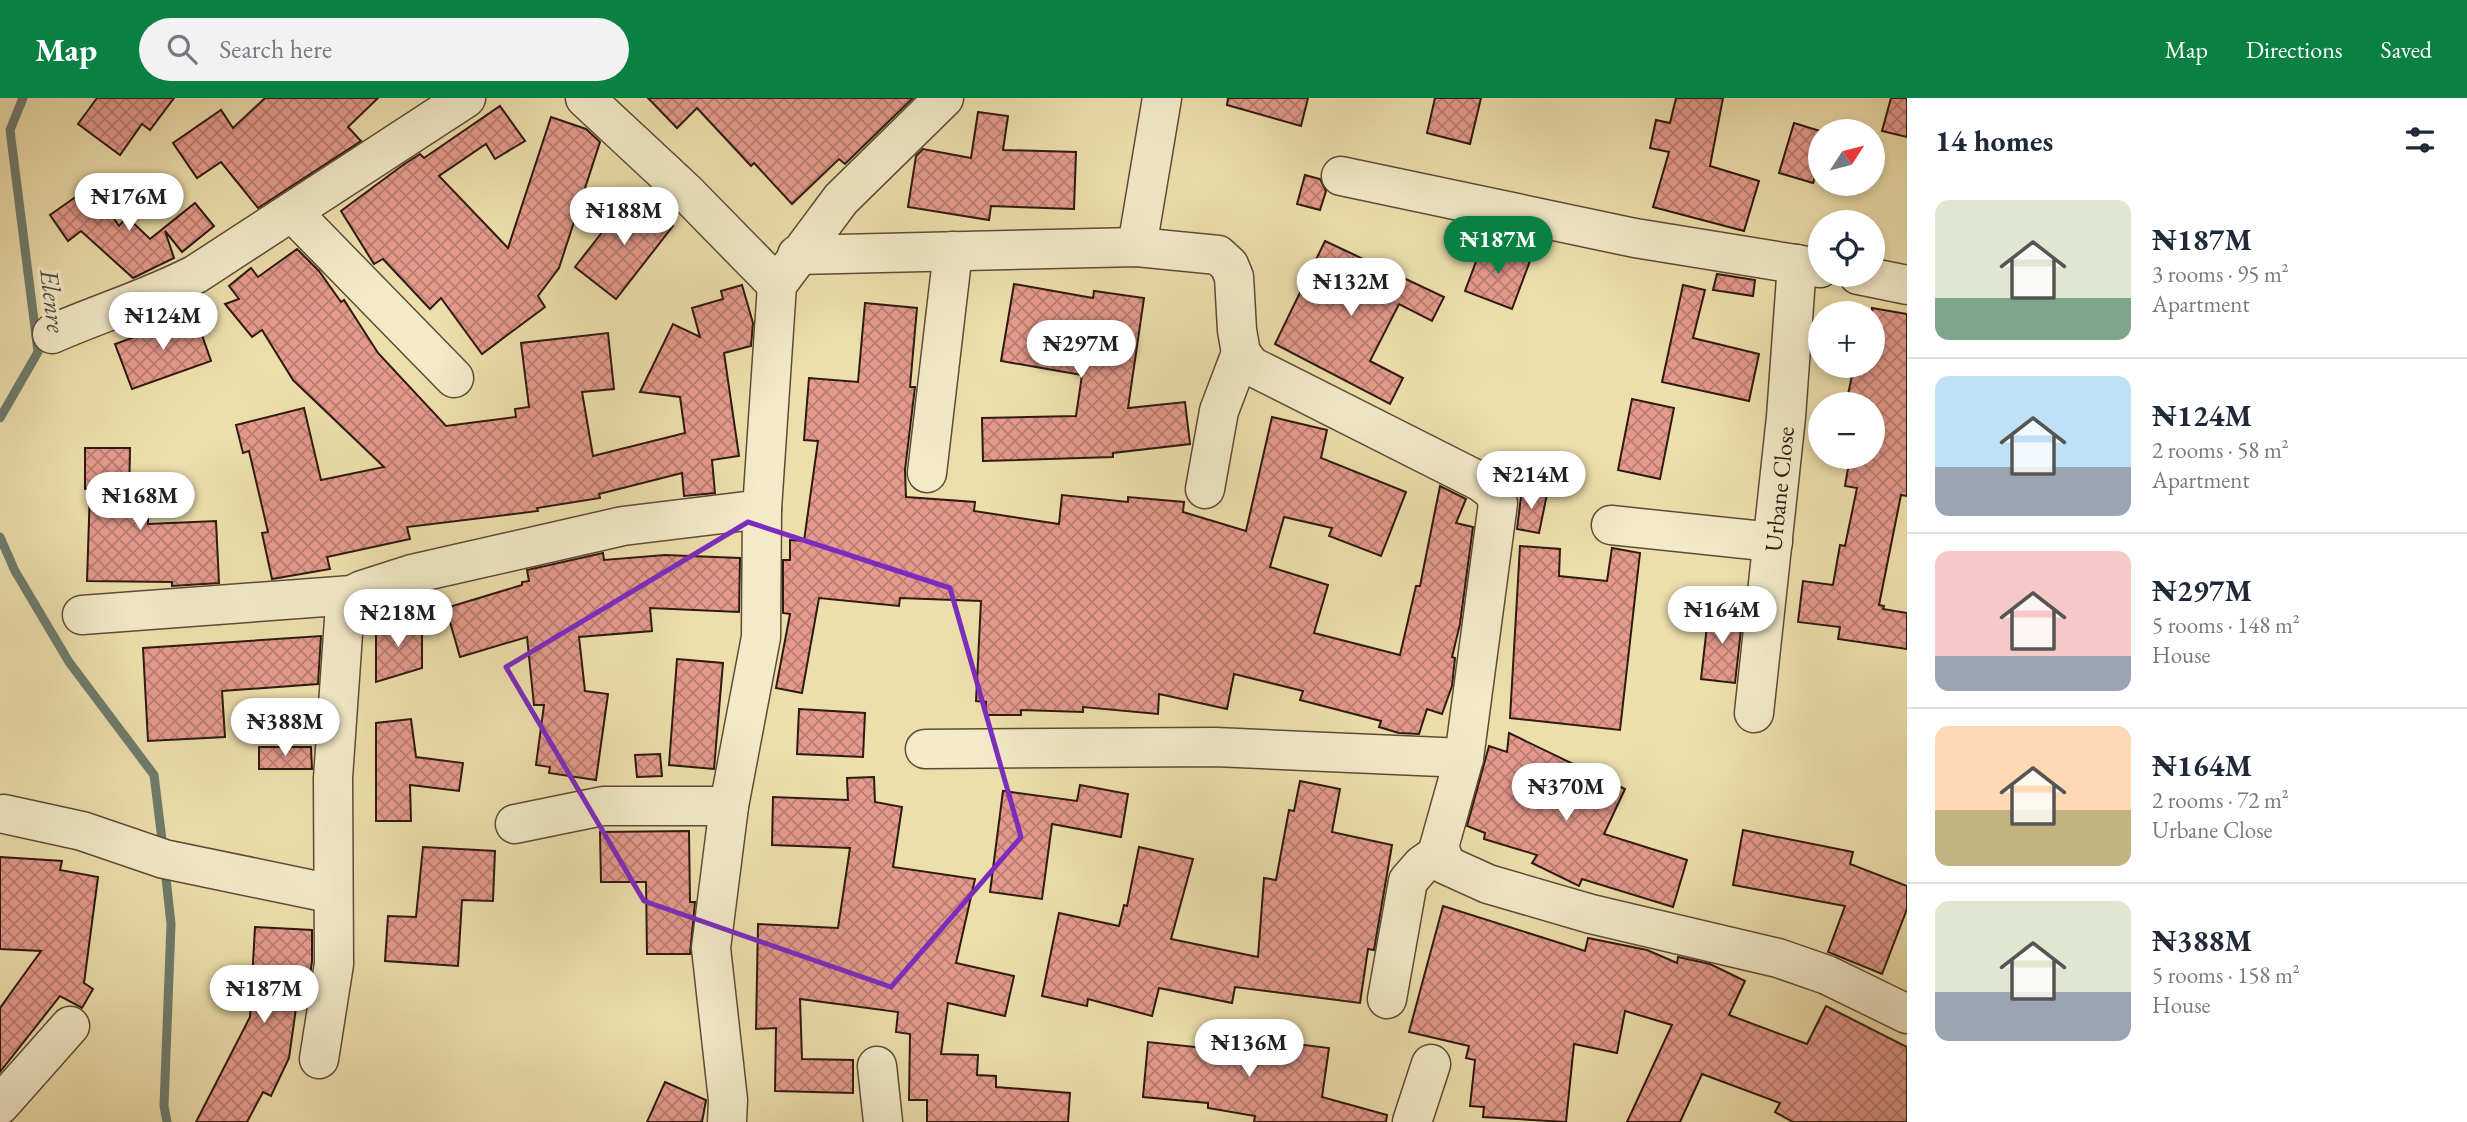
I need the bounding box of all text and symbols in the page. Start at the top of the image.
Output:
search box [139,18,629,81]
text: Map [35,28,97,71]
icon: search [163,30,201,68]
text: Search here [219,32,332,66]
text: Map [2165,34,2208,65]
text: Directions [2246,34,2343,65]
text: Saved [2381,34,2432,65]
north arrow [1808,119,1885,196]
map controls [1808,119,1885,469]
text: 14 homes [1935,121,2053,160]
icon: filters [2401,121,2439,159]
pin: ₦176M [80,174,178,233]
text: ₦176M [91,181,167,211]
pin: ₦188M [575,188,673,247]
text: ₦188M [586,195,662,225]
button: locate [1808,210,1885,287]
pin: ₦187M [1449,216,1547,276]
text: ₦187M [2152,220,2252,259]
text: ₦187M [1460,224,1536,254]
icon: home [1991,228,2075,312]
pin: ₦132M [1302,258,1400,318]
text: 3 rooms · 95 m² [2152,259,2289,289]
text: ₦132M [1313,266,1389,296]
water label: Elenre [32,267,74,336]
text: Apartment [2152,289,2250,319]
pin: ₦124M [114,292,212,352]
text: ₦124M [125,300,201,330]
button: + [1808,301,1885,378]
pin: ₦297M [1032,320,1130,380]
text: ₦297M [1043,328,1119,358]
button: − [1808,392,1885,469]
text: ₦124M [2152,396,2252,435]
icon: home [1991,404,2075,488]
street label: Urbane Close [1757,425,1801,553]
text: 2 rooms · 58 m² [2152,435,2289,465]
pin: ₦214M [1482,452,1580,511]
text: ₦214M [1493,459,1569,489]
text: Apartment [2152,465,2250,495]
pin: ₦168M [91,472,189,532]
text: ₦168M [102,480,178,510]
text: ₦297M [2152,571,2252,610]
icon: home [1991,579,2075,663]
pin: ₦164M [1673,587,1771,646]
pin: ₦218M [349,589,447,649]
text: ₦164M [1684,594,1760,624]
text: ₦218M [360,597,436,627]
text: 5 rooms · 148 m² [2152,610,2300,640]
text: House [2152,640,2211,670]
pin: ₦388M [236,698,334,758]
text: ₦388M [247,706,323,736]
text: ₦164M [2152,746,2252,785]
icon: home [1991,754,2075,838]
pin: ₦370M [1517,764,1615,823]
text: ₦370M [1528,771,1604,801]
text: 2 rooms · 72 m² [2152,785,2289,815]
text: Urbane Close [2152,815,2273,845]
text: ₦388M [2152,921,2252,960]
icon: home [1991,929,2075,1013]
text: 5 rooms · 158 m² [2152,960,2300,990]
pin: ₦187M [215,965,313,1025]
text: ₦187M [226,973,302,1003]
text: House [2152,990,2211,1020]
pin: ₦136M [1200,1020,1298,1079]
text: ₦136M [1211,1027,1287,1057]

